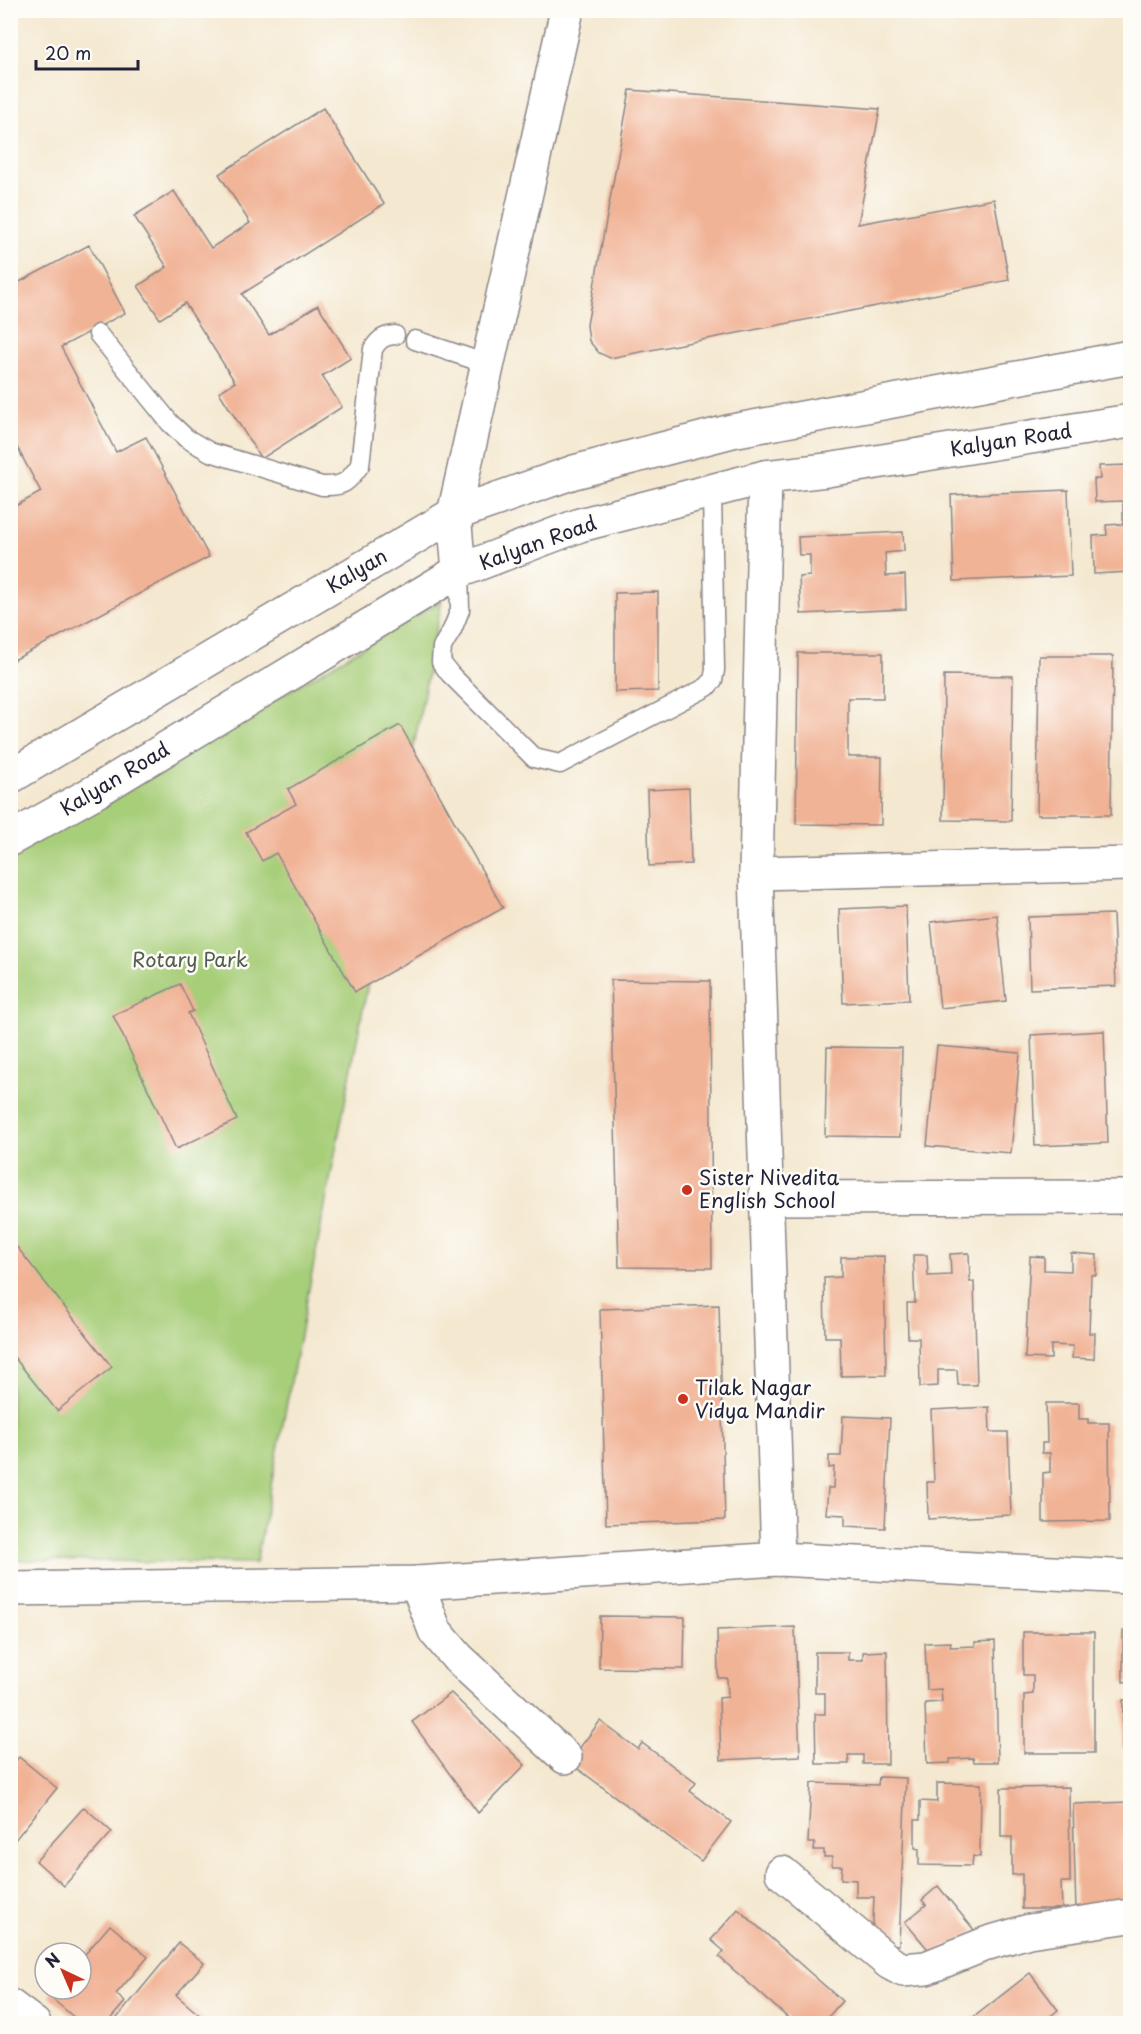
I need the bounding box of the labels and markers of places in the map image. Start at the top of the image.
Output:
place label: Sister Nivedita English School [699,1162,840,1215]
marker: Sister Nivedita English School [680,1183,694,1197]
place label: Tilak Nagar Vidya Mandir [695,1372,825,1425]
marker: Tilak Nagar Vidya Mandir [676,1392,690,1406]

